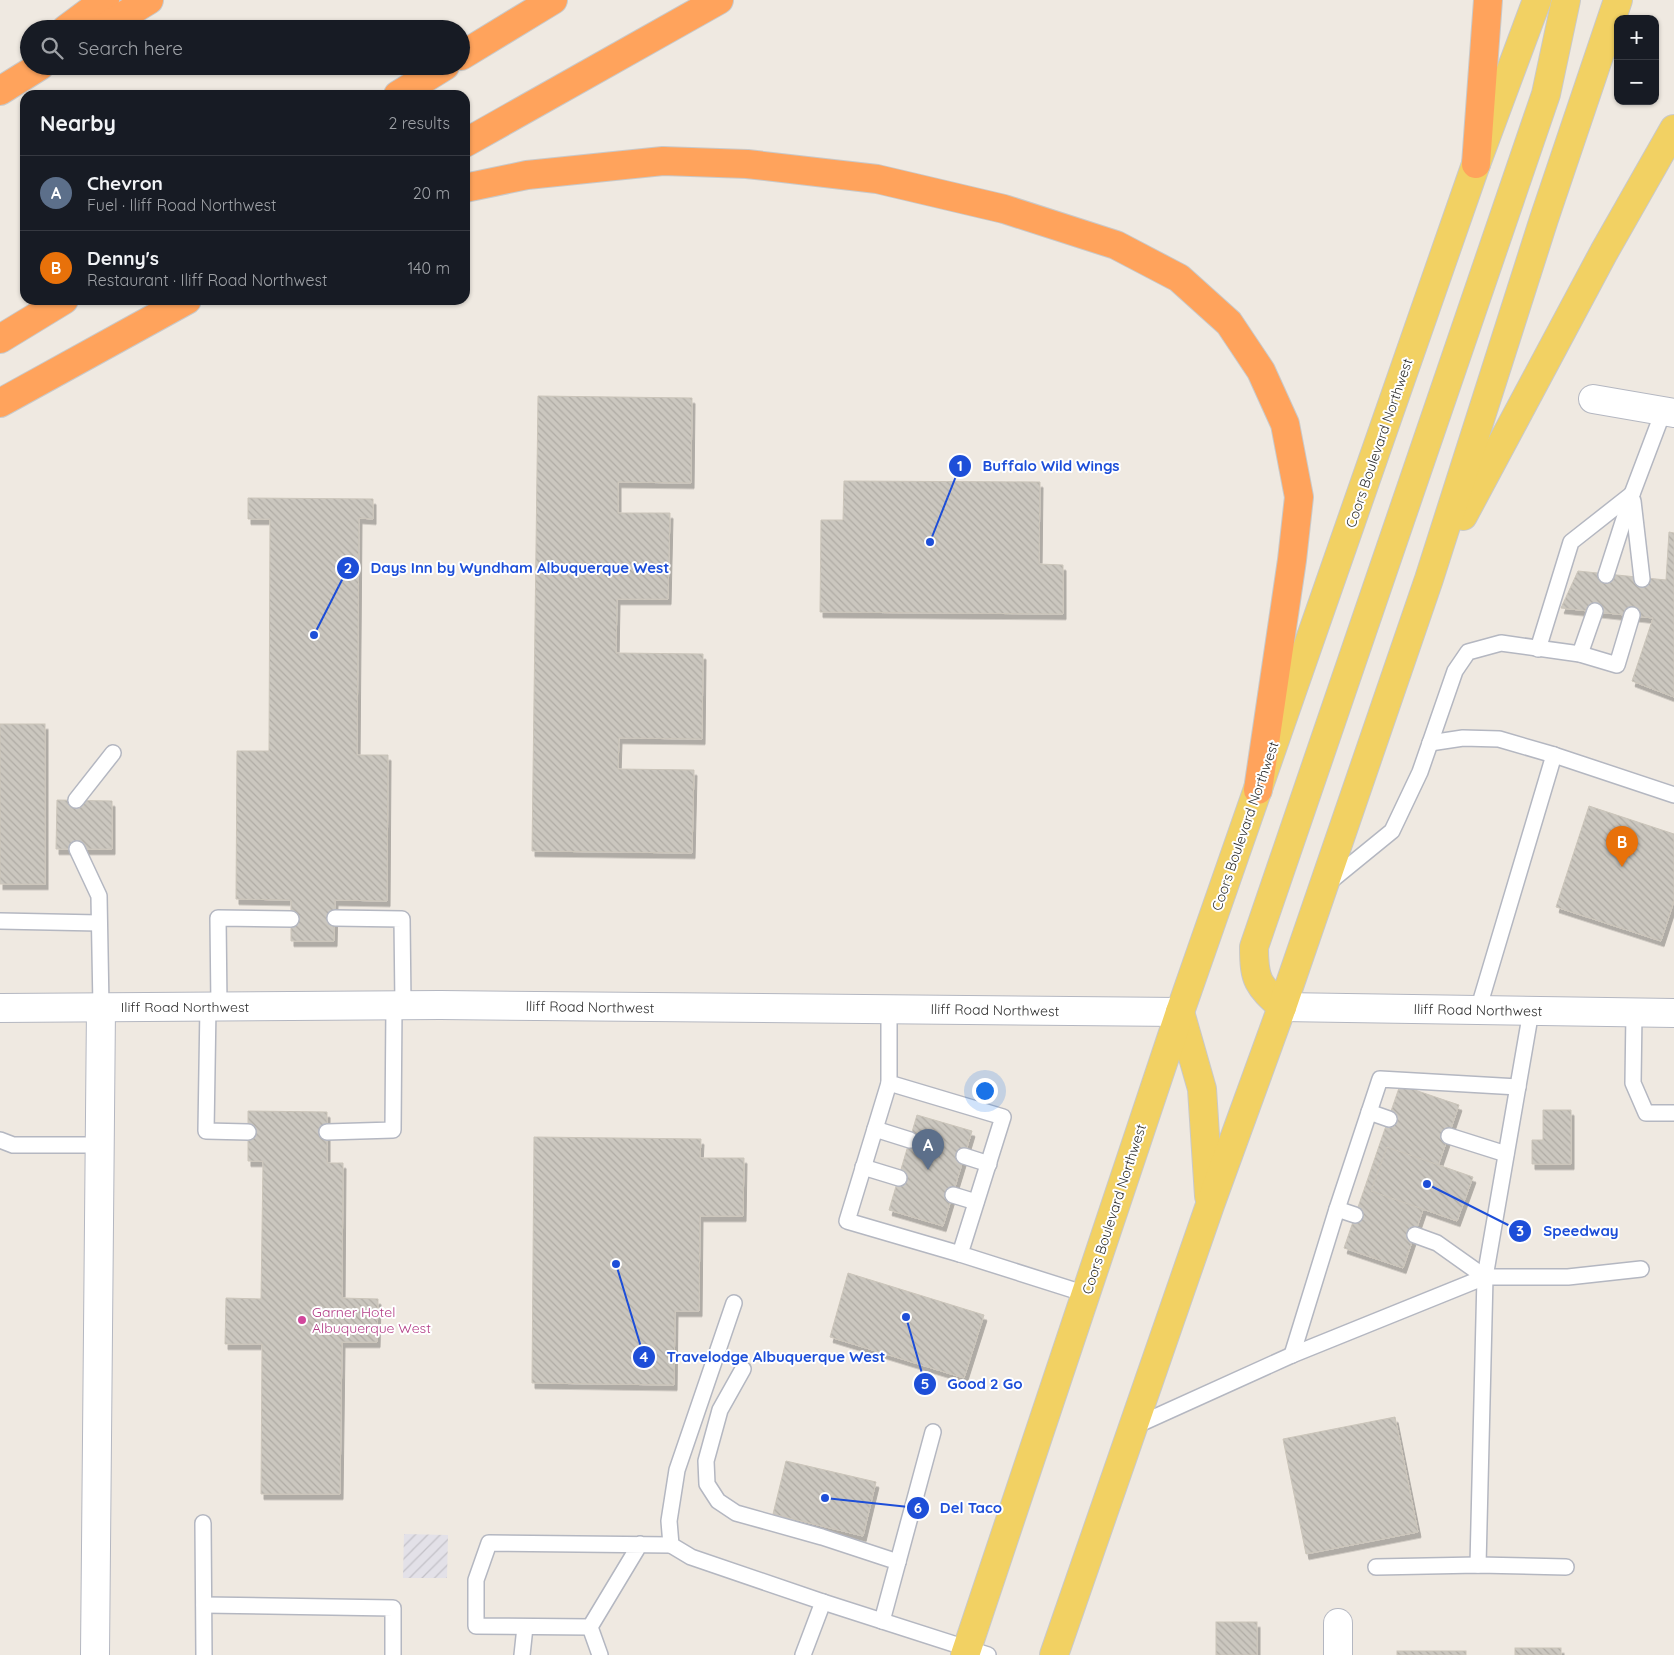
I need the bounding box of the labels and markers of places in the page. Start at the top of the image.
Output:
callout: Buffalo Wild Wings [947,451,1129,481]
callout: Days Inn by Wyndham Albuquerque West [336,553,680,583]
pin: B [1606,826,1638,867]
pin: A [912,1129,944,1170]
callout: Speedway [1508,1216,1628,1246]
place label: Garner Hotel Albuquerque West [312,1303,431,1337]
marker: Garner Hotel Albuquerque West [296,1314,308,1326]
callout: Travelodge Albuquerque West [631,1342,895,1372]
callout: Good 2 Go [913,1369,1033,1399]
callout: Del Taco [905,1493,1013,1523]

